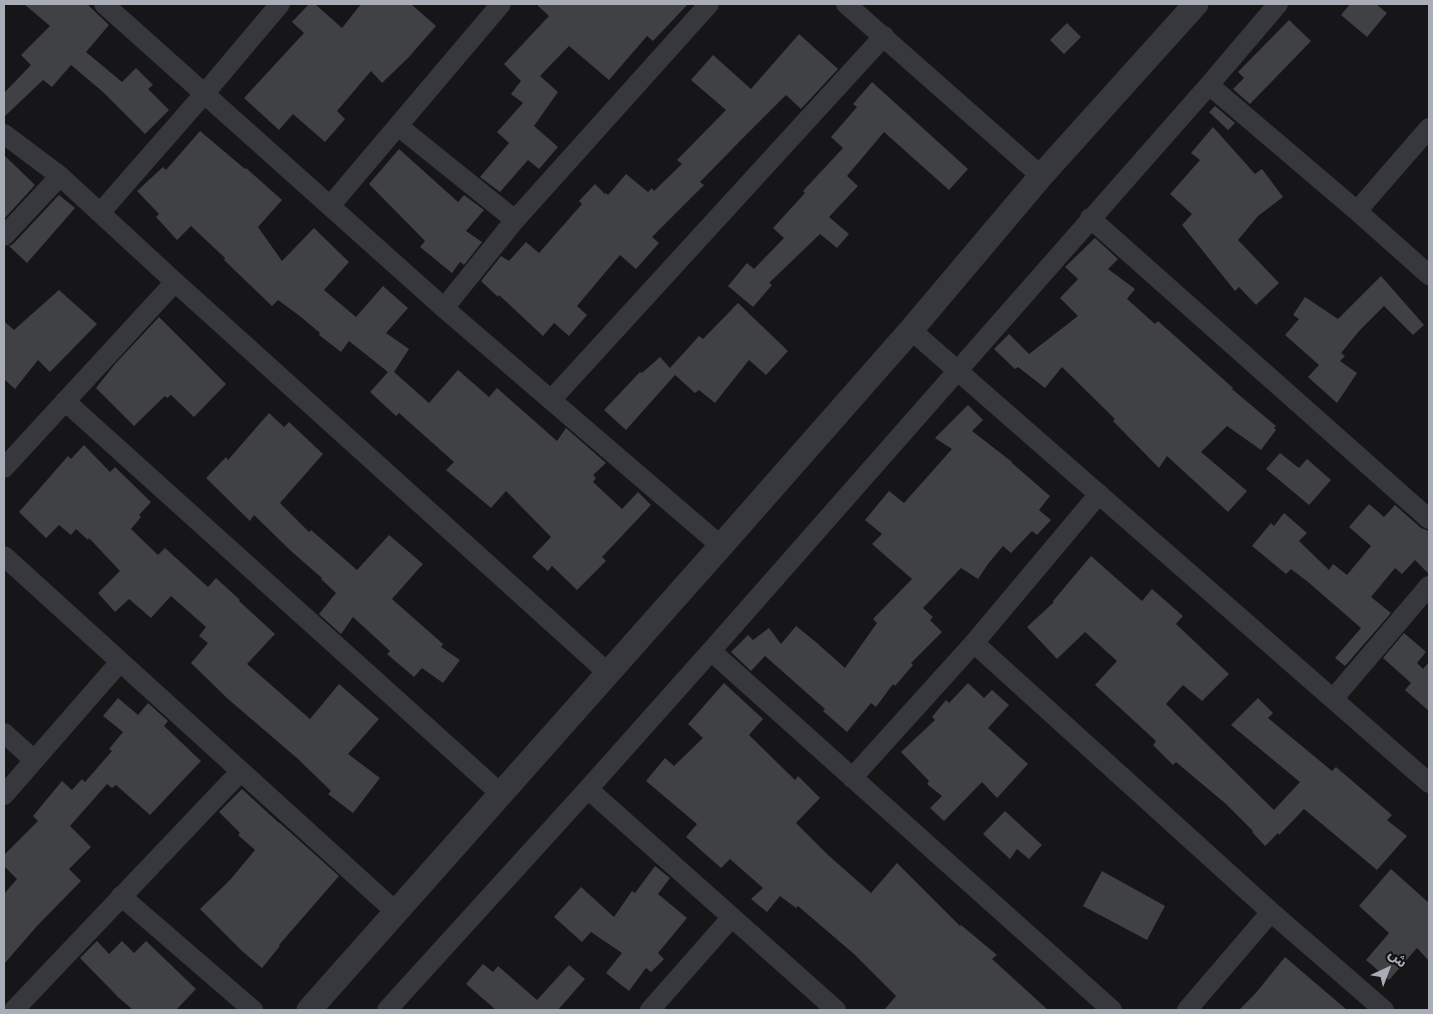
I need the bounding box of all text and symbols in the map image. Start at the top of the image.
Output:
north arrow [1363,944,1413,994]
text: ش [1386,945,1411,970]

